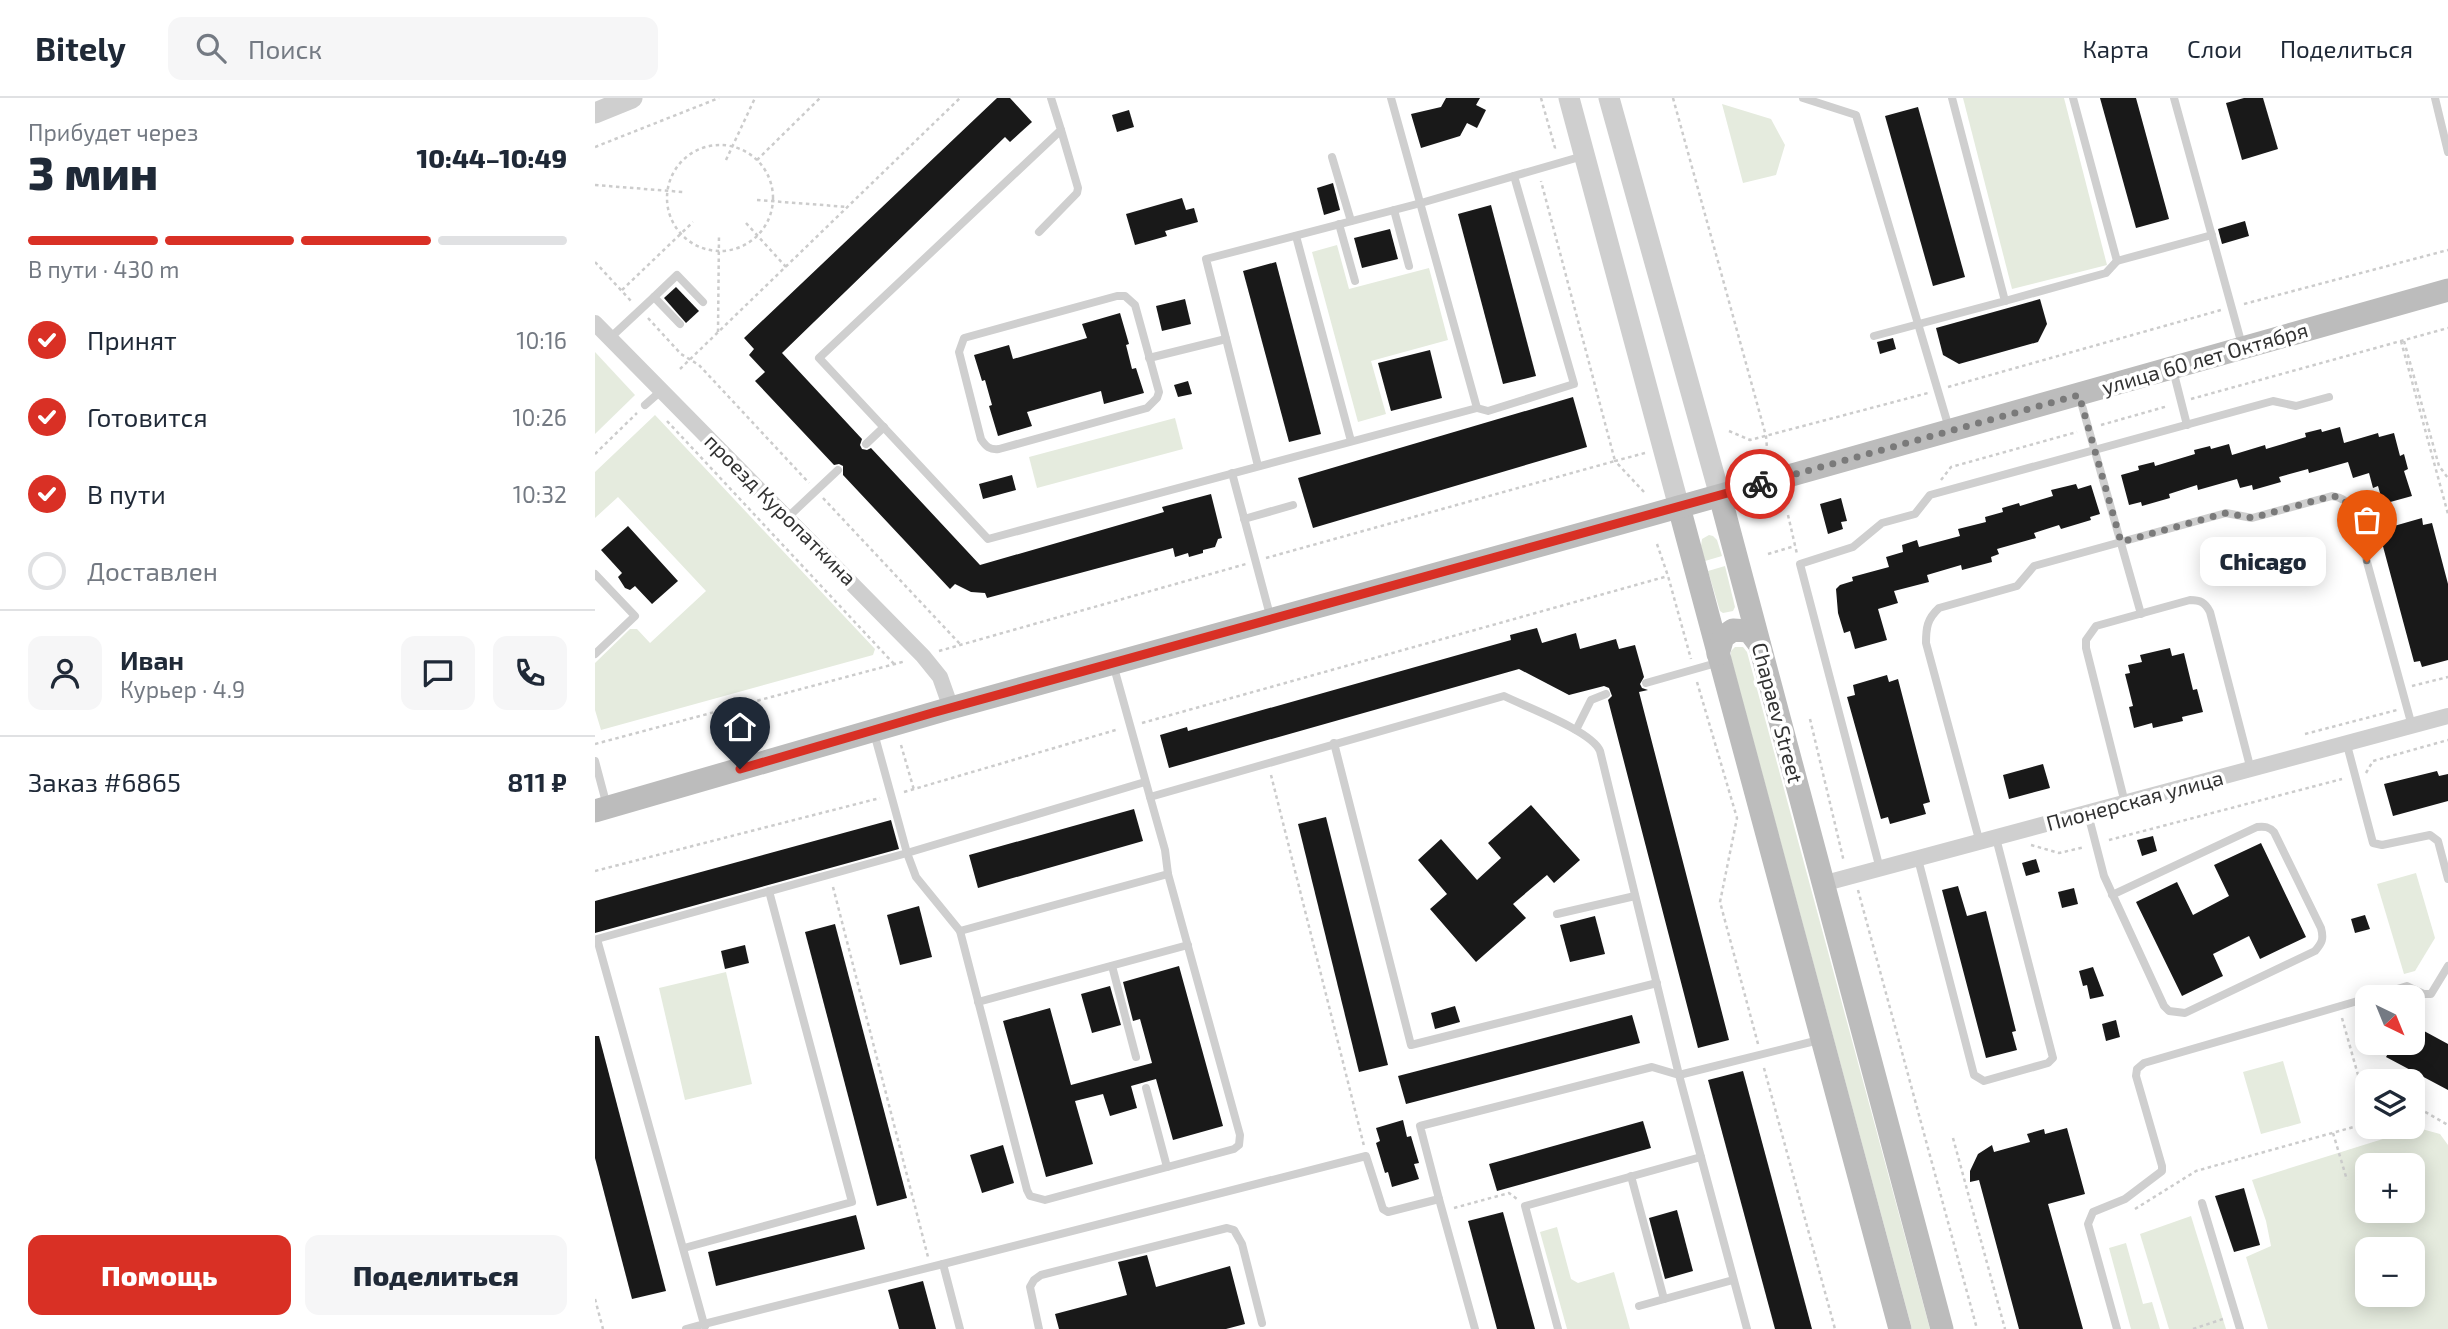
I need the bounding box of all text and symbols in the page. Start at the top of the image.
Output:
search box [168,17,658,80]
text: Bitely [35,28,126,68]
icon: search [192,29,230,67]
text: Поиск [248,33,322,64]
text: Карта [2082,34,2149,63]
text: Слои [2187,34,2242,63]
text: Поделиться [2280,34,2413,63]
text: Прибудет через [28,118,198,146]
text: 10:44–10:49 [417,142,567,173]
text: 3 мин [28,144,158,199]
text: В пути · 430 m [28,255,179,283]
street label: улица 60 лет Октября [2099,316,2311,400]
icon: check [28,321,66,359]
text: Принят [87,324,177,355]
text: 10:16 [516,326,567,354]
icon: check [28,398,66,436]
text: Готовится [87,401,208,432]
text: 10:26 [512,403,567,431]
street label: проезд Куропаткина [699,428,862,591]
courier [1725,449,1795,519]
icon: bike [1741,465,1779,503]
icon: check [28,475,66,513]
text: В пути [87,478,166,509]
text: 10:32 [513,480,567,508]
pin [2337,490,2397,562]
icon: bag [2348,501,2386,539]
callout: Chicago [2199,538,2325,587]
text: Chicago [2219,547,2307,575]
text: Доставлен [87,555,218,586]
button: person [28,636,102,710]
button: chat [401,636,475,710]
button: phone [493,636,567,710]
street label: Chapaev Street [1748,640,1809,786]
text: Иван [120,644,184,675]
text: Курьер · 4.9 [120,675,245,703]
pin [710,697,770,769]
icon: home [721,708,759,746]
street label: Пионерская улица [2043,764,2226,836]
text: Заказ #6865 [28,766,181,797]
text: 811 ₽ [507,766,567,797]
north arrow [2355,985,2425,1055]
map controls [2355,985,2425,1307]
button: layers [2355,1069,2425,1139]
button: + [2355,1153,2425,1223]
button: Помощь [28,1235,291,1315]
button: Поделиться [305,1235,567,1315]
button: − [2355,1237,2425,1307]

